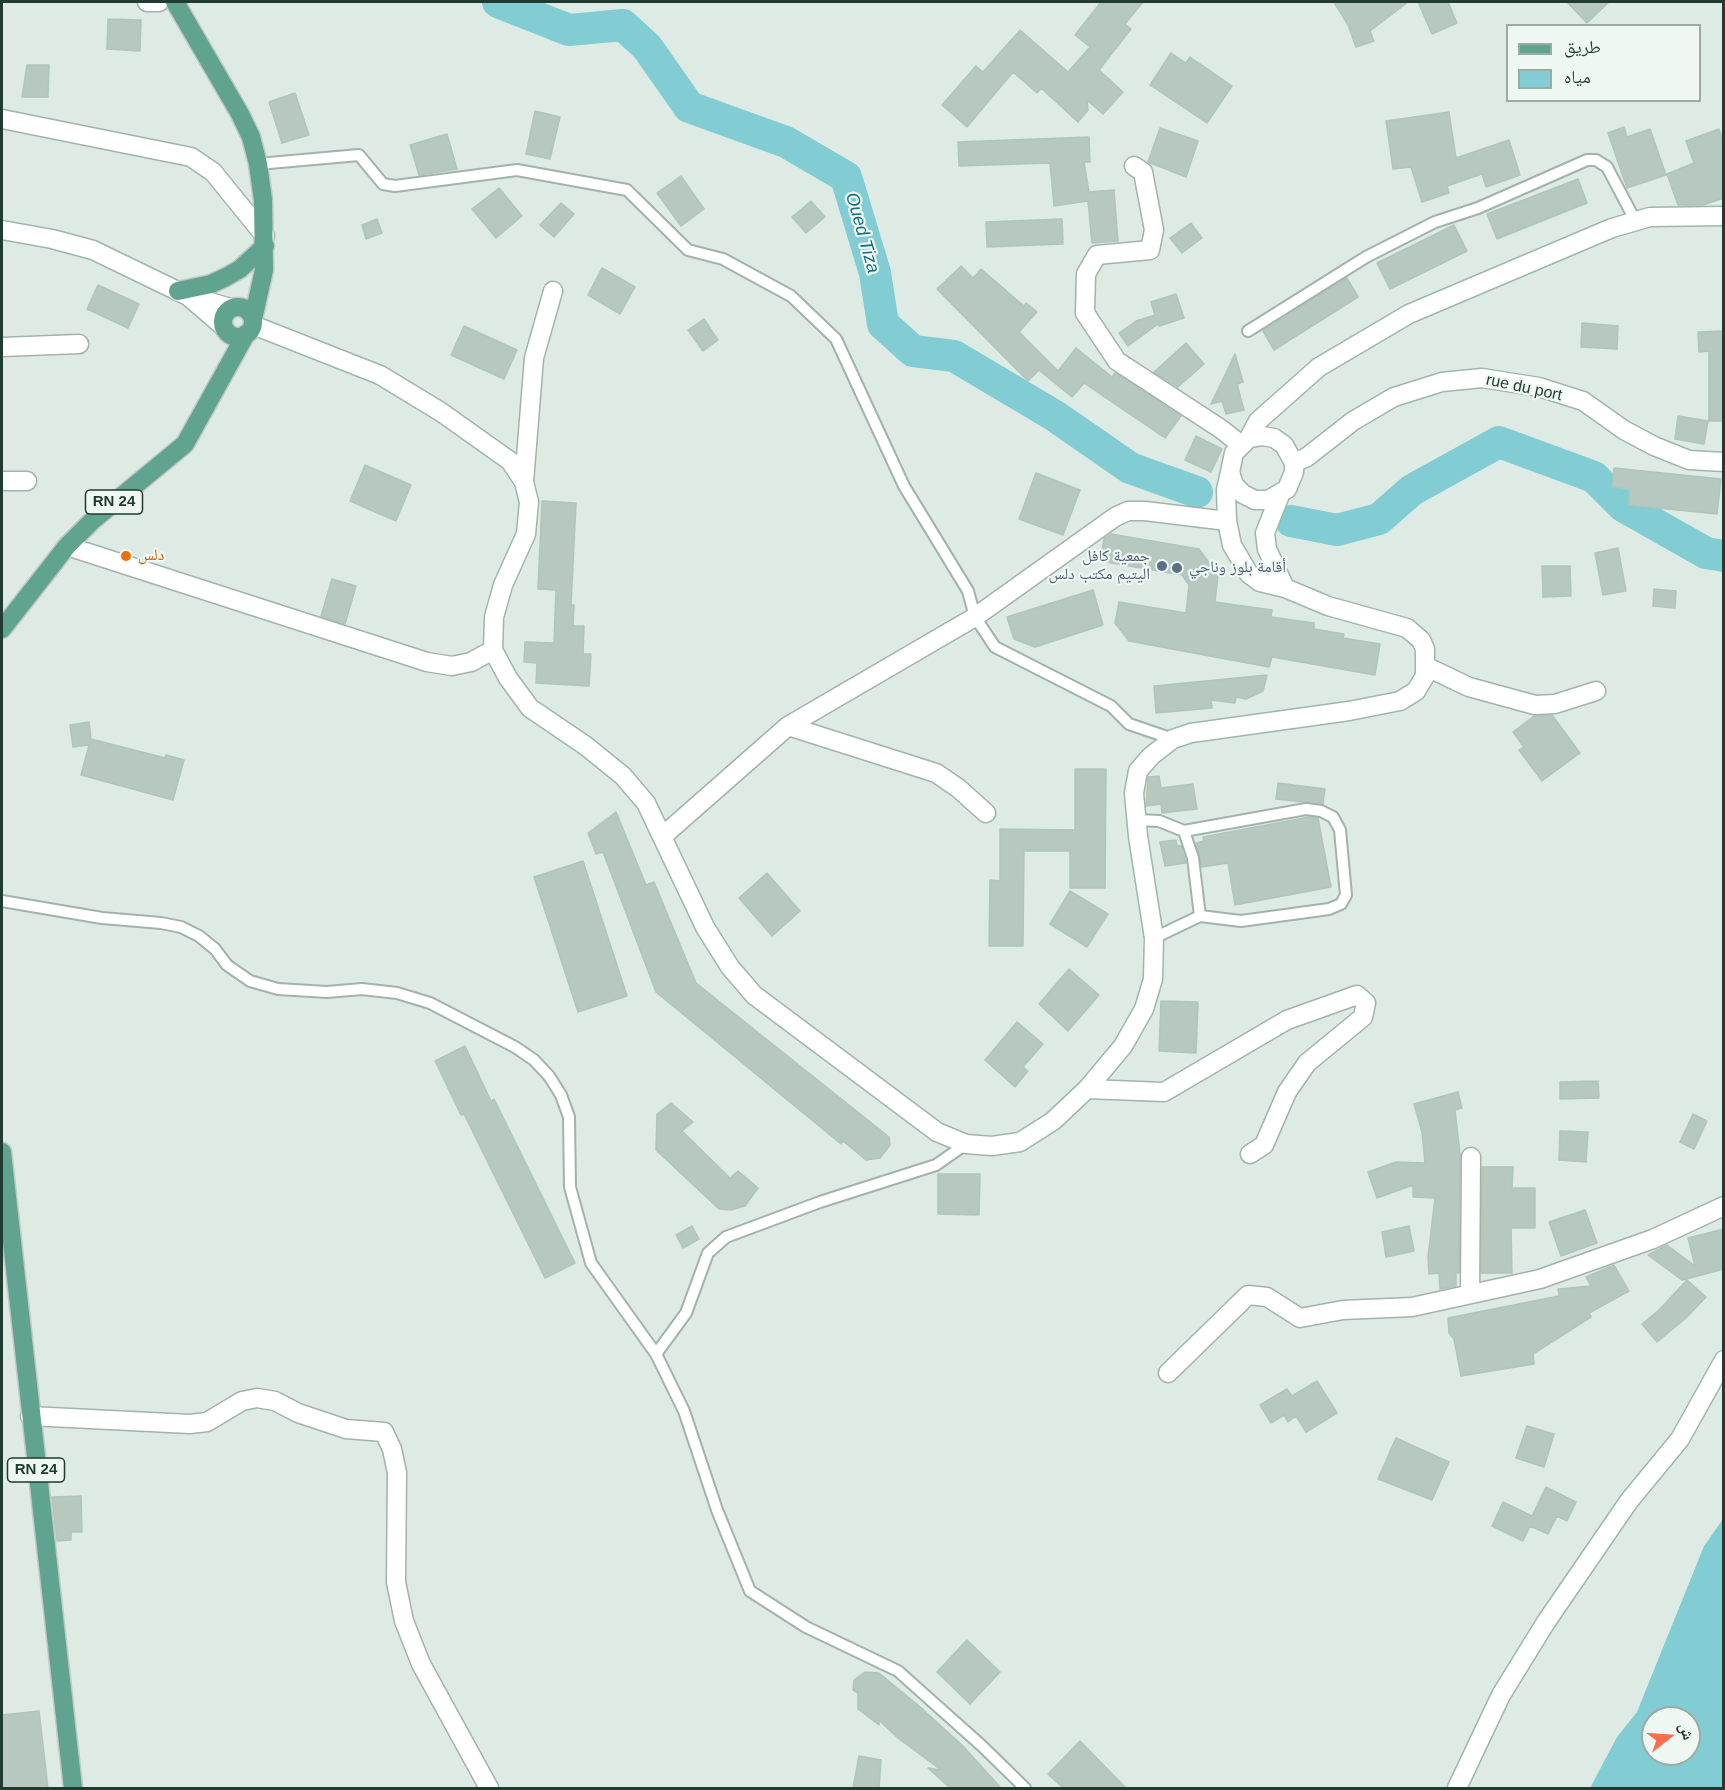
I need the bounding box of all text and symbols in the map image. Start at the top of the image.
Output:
legend [1506,24,1701,102]
text: طريق [1564,37,1601,57]
text: مياه [1564,67,1591,87]
water label: Oued Tiza [840,190,884,276]
street label: rue du port [1484,371,1564,405]
road number: RN 24 [86,490,142,514]
place label: دلس [138,546,164,566]
place label: جمعية كافل اليتيم مكتب دلس [1048,547,1150,585]
marker: دلس [119,549,133,563]
place label: أقامة بلوز وناجي [1189,558,1286,578]
marker: جمعية كافل اليتيم مكتب دلس [1155,559,1169,573]
marker: أقامة بلوز وناجي [1170,561,1184,575]
road number: RN 24 [8,1458,64,1482]
north arrow [1641,1706,1701,1766]
text: ش [1676,1721,1697,1742]

